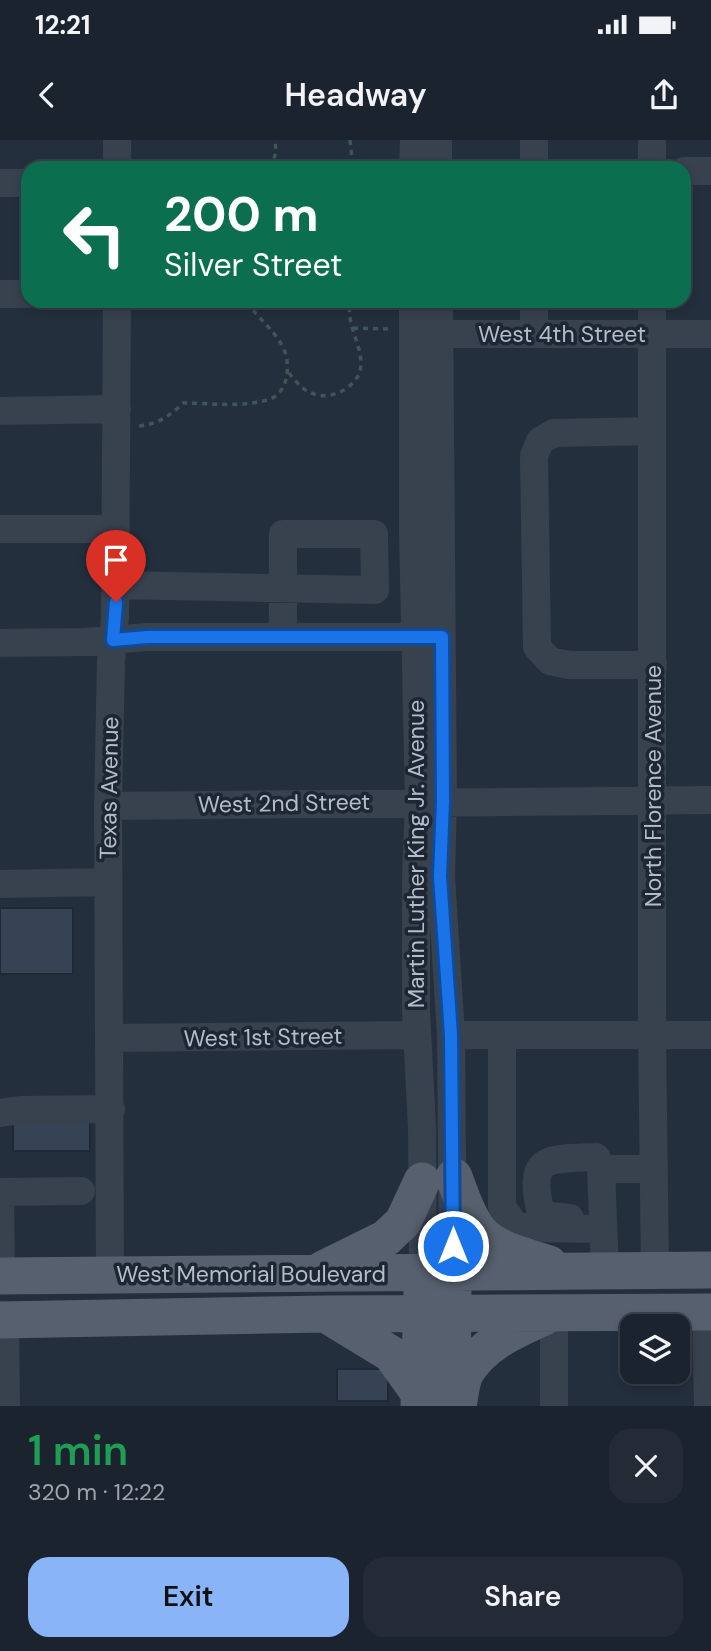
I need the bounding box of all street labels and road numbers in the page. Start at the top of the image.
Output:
street label: West 4th Street [478,319,646,349]
street label: North Florence Avenue [638,665,668,907]
street label: Martin Luther King Jr. Avenue [401,700,431,1008]
street label: Texas Avenue [93,716,125,860]
street label: West 2nd Street [198,786,370,820]
street label: West 1st Street [183,1021,343,1053]
street label: West Memorial Boulevard [116,1259,386,1289]

